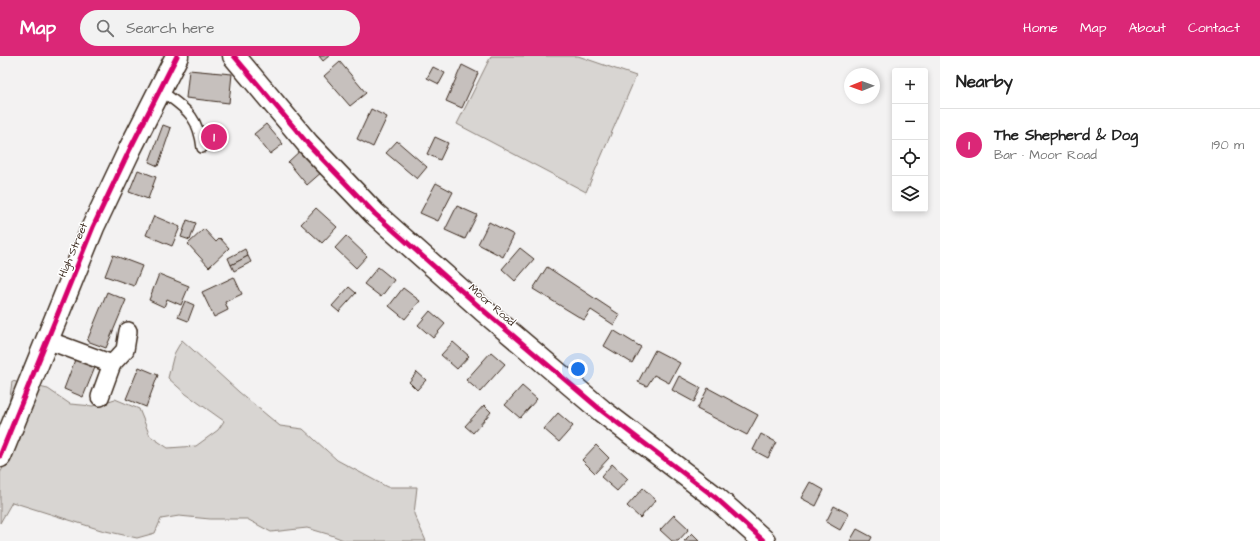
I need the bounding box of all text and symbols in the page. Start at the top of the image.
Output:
search box [80,10,360,46]
text: Map [20,15,56,42]
icon: search [94,17,116,39]
text: Search here [126,18,215,39]
text: Home [1023,18,1058,38]
text: Map [1080,18,1106,38]
text: About [1128,18,1166,38]
text: Contact [1188,18,1240,38]
north arrow [844,68,880,104]
map controls [892,68,928,212]
button: + [892,68,928,104]
text: Nearby [956,70,1013,94]
button: − [892,104,928,140]
pin: 1 [201,122,227,152]
text: The Shepherd & Dog [994,125,1138,146]
text: 1 [968,136,970,154]
text: 190 m [1211,136,1244,154]
button: locate [892,140,928,176]
text: Bar · Moor Road [994,146,1097,164]
button: layers [892,176,928,212]
street label: High Street [55,220,92,280]
street label: Moor Road [465,281,519,330]
your location [568,359,588,379]

